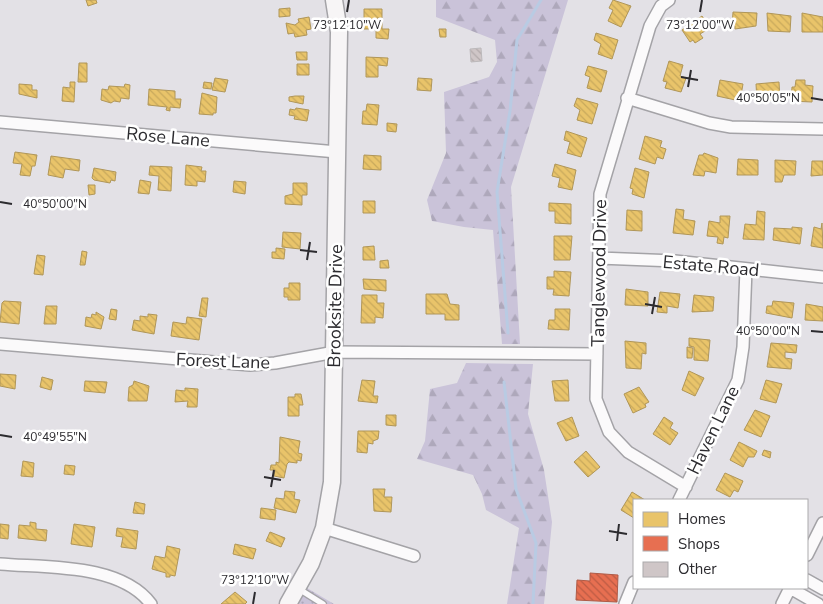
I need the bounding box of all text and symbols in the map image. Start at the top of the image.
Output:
text: 73°12'10"W [313,17,381,33]
text: 73°12'00"W [666,17,734,33]
text: 40°50'05"N [736,90,800,106]
street label: Rose Lane [125,121,211,153]
text: 40°50'00"N [23,196,87,212]
street label: Tanglewood Drive [586,199,612,347]
street label: Brooksite Drive [322,244,348,368]
street label: Estate Road [662,250,760,282]
text: 40°50'00"N [736,323,800,339]
street label: Forest Lane [176,347,270,375]
street label: Haven Lane [681,382,745,478]
text: 40°49'55"N [23,429,87,445]
legend [633,499,808,589]
text: Homes [678,509,726,529]
text: Shops [678,534,720,554]
text: Other [678,559,717,579]
text: 73°12'10"W [221,572,289,588]

